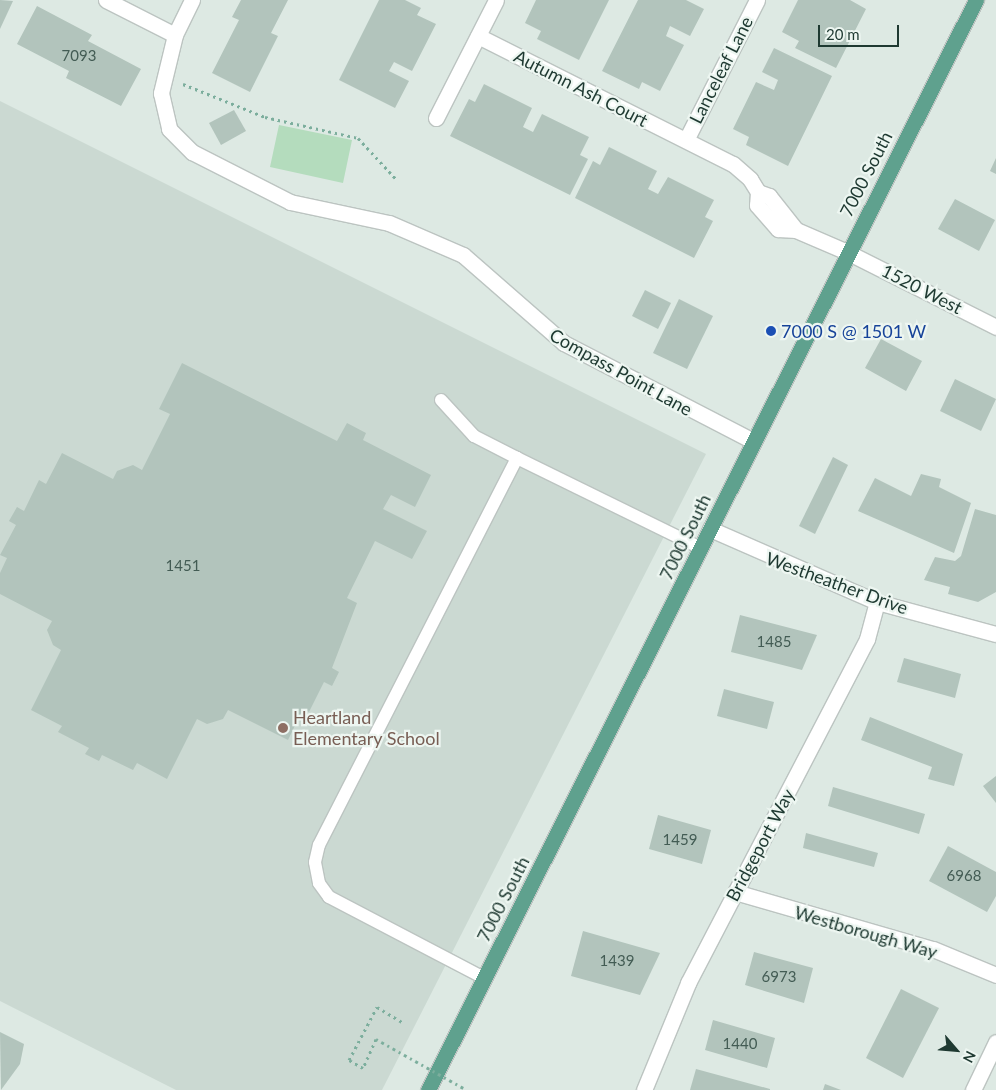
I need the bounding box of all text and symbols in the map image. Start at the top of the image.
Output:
street label: Lanceleaf Lane [685,13,757,127]
scale bar [821,15,902,47]
text: 20 m [826,25,860,43]
street label: Autumn Ash Court [510,45,652,131]
house number: 7093 [62,47,96,65]
street label: 7000 South [835,128,897,220]
street label: 1520 West [878,259,966,319]
place label: 7000 S @ 1501 W [781,320,926,342]
street label: Compass Point Lane [546,324,696,420]
marker: 7000 S @ 1501 W [765,325,777,337]
street label: 7000 South [655,491,715,583]
street label: Westheather Drive [763,547,911,619]
house number: 1451 [166,557,200,575]
house number: 1485 [757,633,791,651]
place label: Heartland Elementary School [293,707,440,750]
marker: Heartland Elementary School [277,722,289,734]
street label: Bridgeport Way [721,785,799,905]
house number: 1459 [663,831,697,849]
street label: 7000 South [472,853,534,945]
house number: 6968 [947,867,981,885]
street label: Westborough Way [792,901,940,963]
house number: 1439 [600,952,634,970]
house number: 6973 [762,968,796,986]
north arrow [931,1025,981,1075]
house number: 1440 [723,1035,757,1053]
text: N [960,1048,980,1066]

